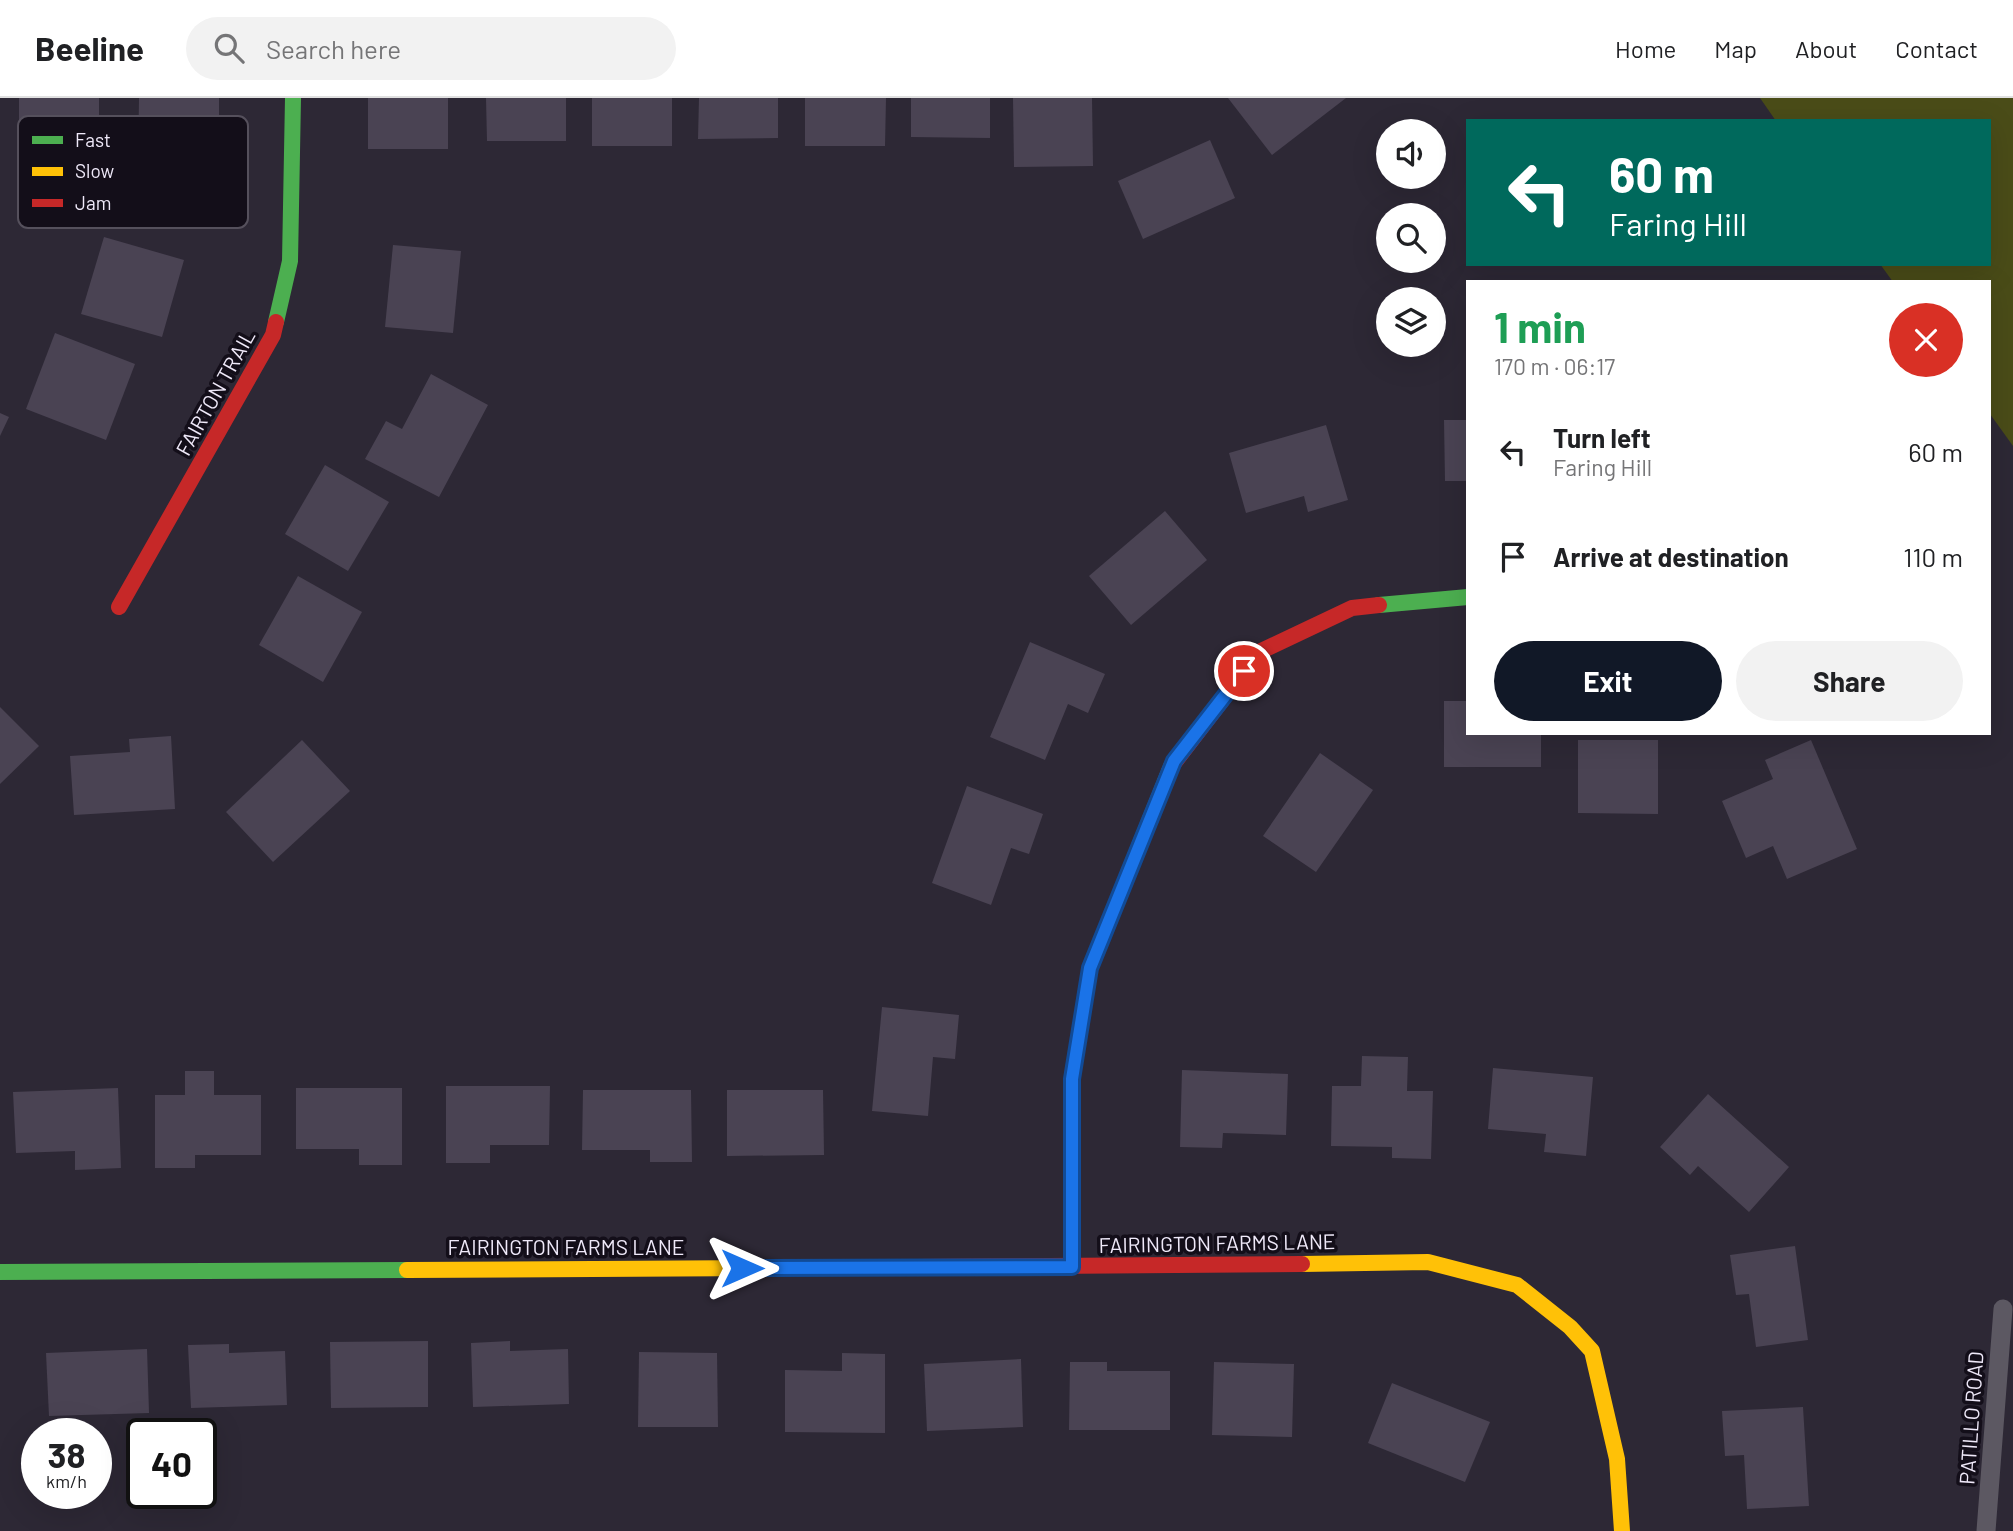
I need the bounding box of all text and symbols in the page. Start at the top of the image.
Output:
search box [186,17,676,80]
text: Beeline [35,28,144,68]
icon: search [210,29,248,67]
text: Search here [266,33,401,64]
text: Home [1615,34,1676,63]
text: Map [1714,34,1757,63]
text: About [1795,34,1857,63]
text: Contact [1895,34,1978,63]
legend [18,116,248,228]
map controls [1376,119,1446,357]
button: sound [1376,119,1446,189]
text: Fast [75,128,111,151]
text: 60 m [1609,144,1714,203]
icon: left [1494,147,1585,238]
text: Slow [75,159,114,182]
text: Jam [75,191,111,214]
button: search [1376,203,1446,273]
text: Faring Hill [1609,204,1747,242]
button: layers [1376,287,1446,357]
text: 1 min [1494,301,1586,351]
button: close [1889,303,1963,377]
street label: FAIRTON TRAIL [170,325,260,460]
text: 170 m · 06:17 [1494,352,1615,380]
text: Turn left [1553,422,1651,453]
icon: left [1494,433,1532,471]
text: 60 m [1908,436,1963,467]
text: Faring Hill [1553,453,1652,481]
icon: arrive [1494,538,1532,576]
text: Arrive at destination [1553,541,1789,572]
text: 110 m [1903,541,1963,572]
pin [1214,641,1274,701]
button: Exit [1494,641,1722,721]
button: Share [1736,641,1963,721]
icon: arrive [1225,652,1263,690]
street label: FAIRINGTON FARMS LANE [1098,1228,1336,1257]
position arrow [705,1231,779,1305]
street label: FAIRINGTON FARMS LANE [448,1234,684,1259]
street label: PATILLO ROAD [1953,1350,1988,1485]
speed limit sign: 40 [126,1418,217,1509]
text: 38 [48,1433,85,1475]
text: km/h [46,1470,87,1492]

